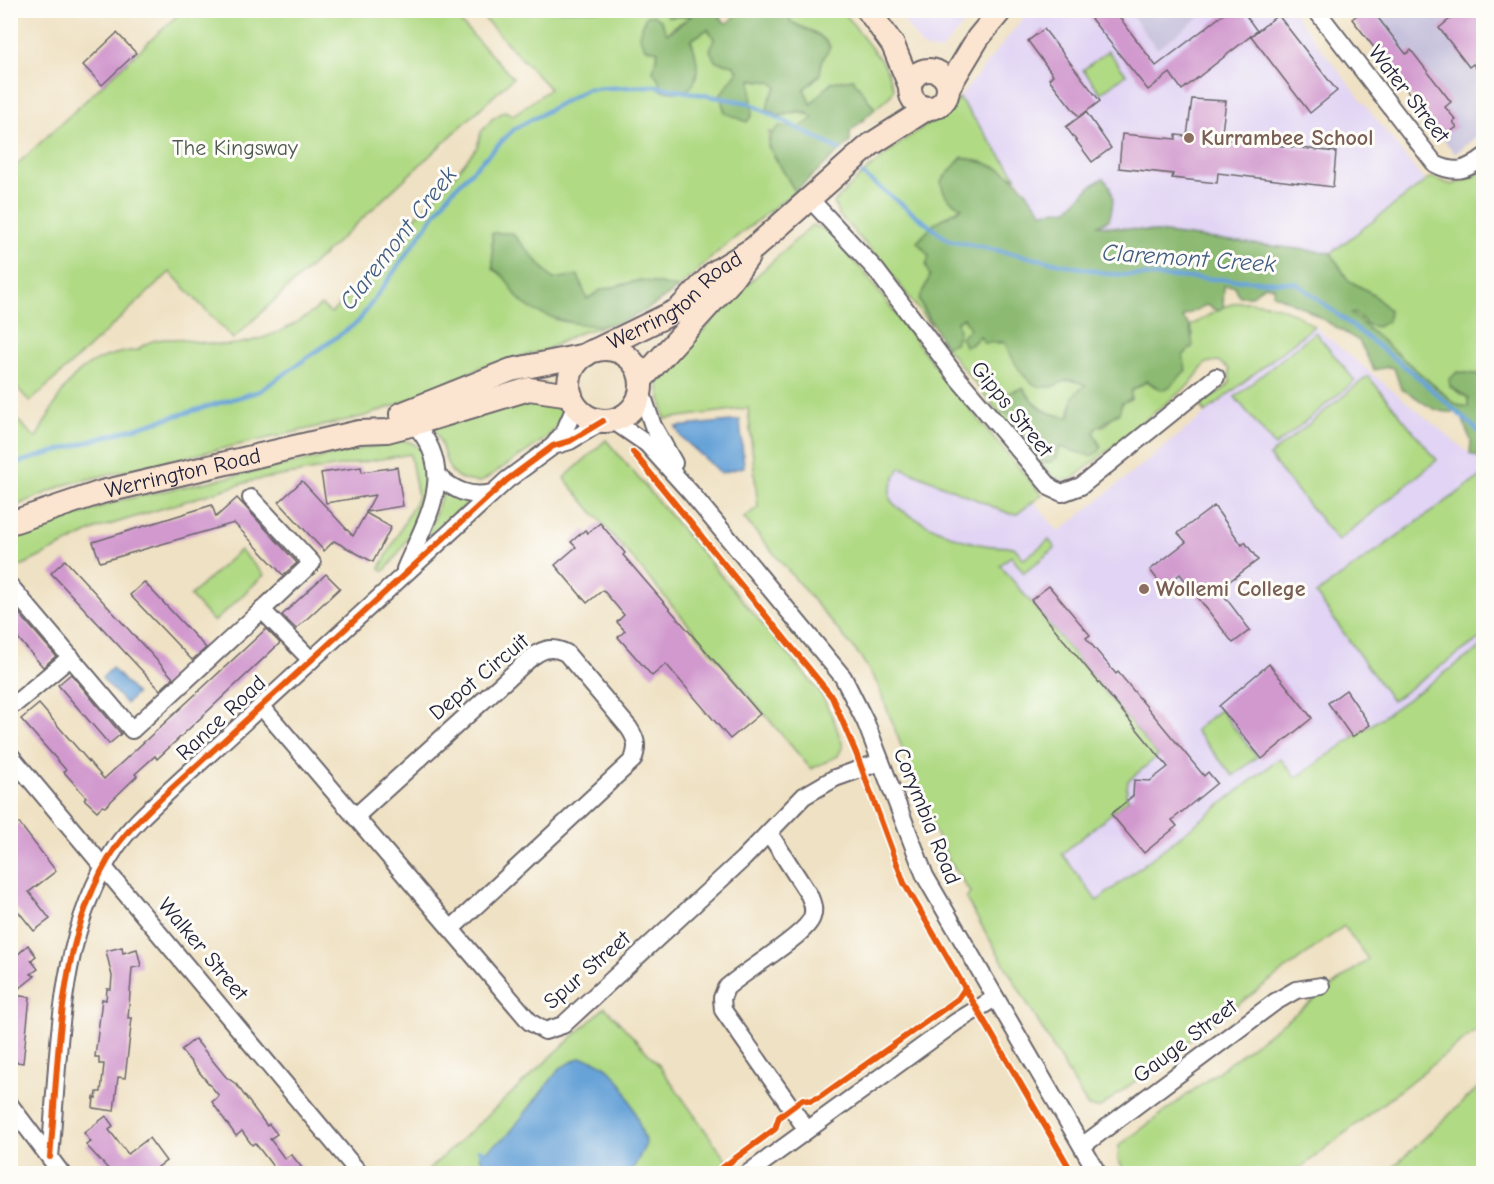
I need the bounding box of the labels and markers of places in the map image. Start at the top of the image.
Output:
place label: Kurrambee School [1201,125,1373,151]
marker: Kurrambee School [1182,131,1196,145]
place label: Wollemi College [1156,576,1306,602]
marker: Wollemi College [1137,582,1151,596]

